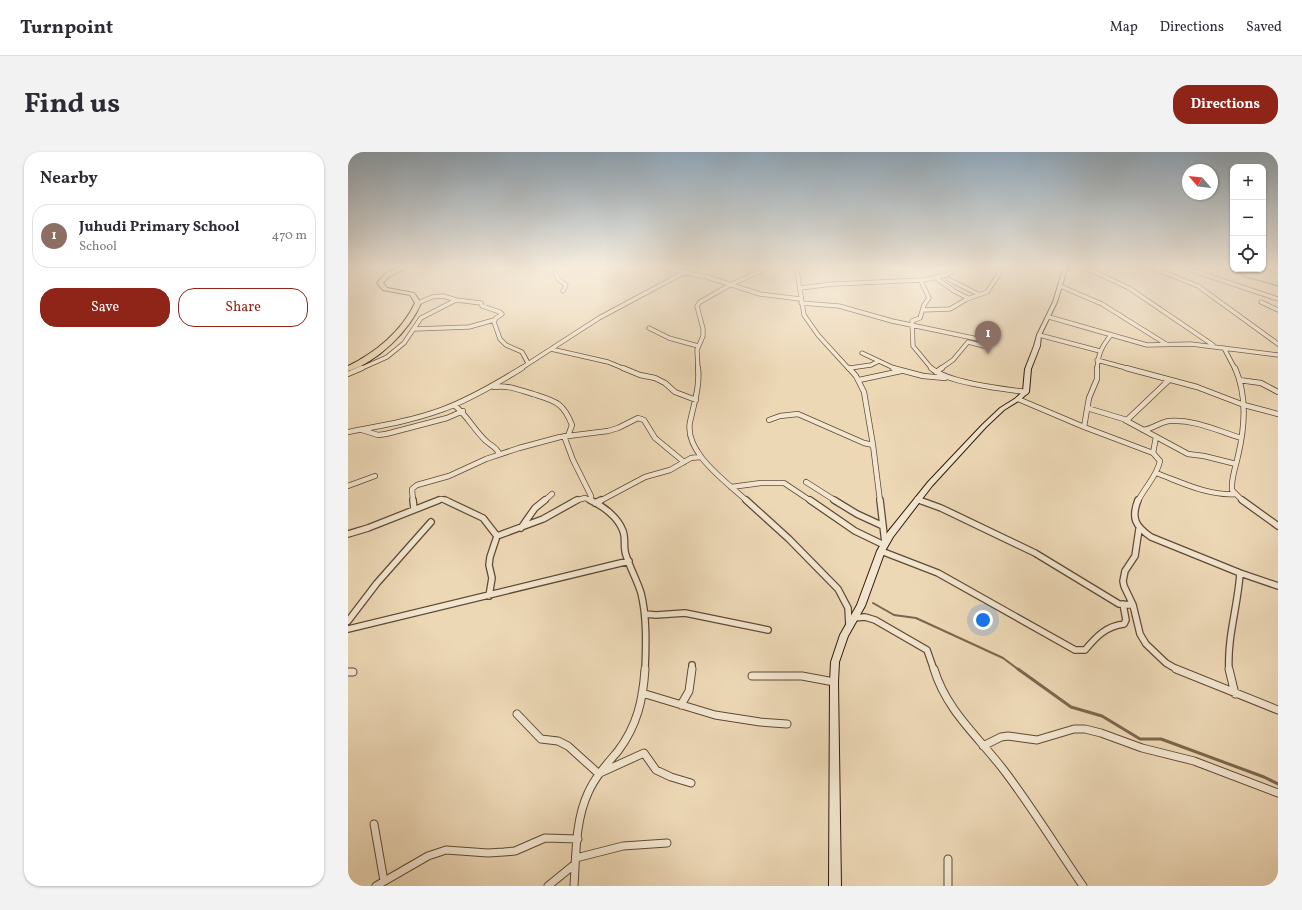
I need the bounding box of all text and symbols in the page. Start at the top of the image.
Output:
text: Turnpoint [20,15,113,41]
text: Map [1110,18,1138,37]
text: Directions [1160,18,1224,37]
text: Saved [1246,18,1282,37]
text: Find us [24,85,120,124]
button: Directions [1173,85,1278,124]
north arrow [1182,164,1218,200]
map controls [1230,164,1266,272]
button: + [1230,164,1266,200]
text: Nearby [40,167,98,190]
button: − [1230,200,1266,236]
text: Juhudi Primary School [79,217,240,238]
text: 1 [51,227,57,245]
text: 470 m [272,227,307,245]
button: locate [1230,236,1266,272]
text: School [79,238,117,256]
button: Save [40,288,170,327]
button: Share [178,288,308,327]
pin: 1 [975,321,1001,354]
your location [973,610,993,630]

